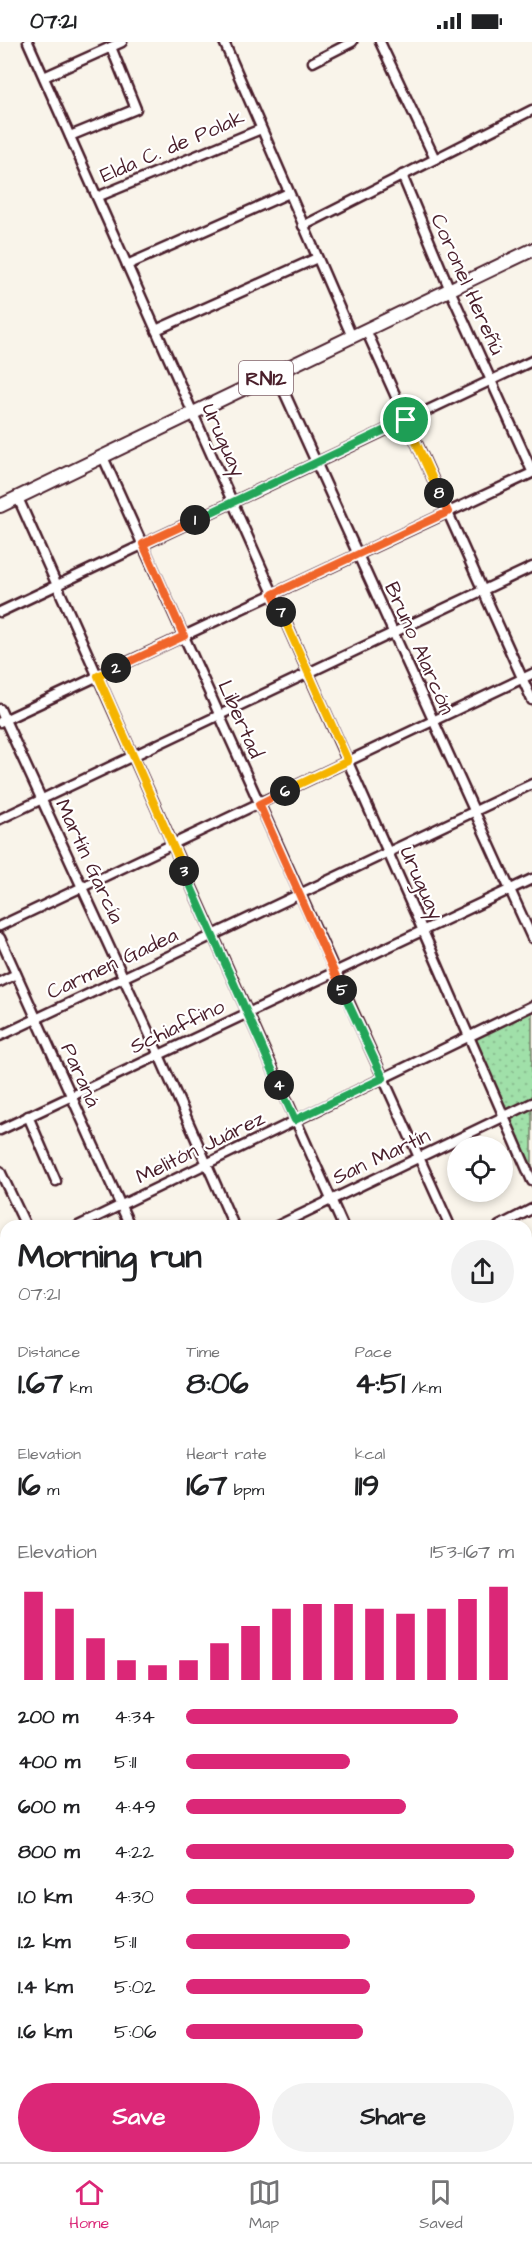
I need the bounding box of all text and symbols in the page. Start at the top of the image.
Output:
text: 07:21 [30,6,77,37]
street label: Elda C. de Polak [95,103,249,190]
street label: Coronel Hereñú [423,209,512,360]
road number: RN12 [239,361,293,395]
pin [380,394,431,445]
street label: Uruguay [193,399,253,483]
icon: arrive [389,403,422,436]
pin: 8 [424,478,454,508]
text: 8 [434,482,444,504]
pin: 1 [180,505,210,535]
text: 1 [194,509,196,531]
street label: Bruno Alarcón [377,577,462,719]
pin: 7 [266,597,296,627]
text: 7 [276,601,286,623]
pin: 2 [101,653,131,683]
text: 2 [111,657,121,679]
street label: Libertad [211,676,271,763]
pin: 6 [270,776,300,806]
text: 6 [280,780,290,802]
street label: Martín García [48,794,131,928]
street label: Uruguay [391,842,451,926]
pin: 3 [169,856,199,886]
text: 3 [180,860,188,882]
street label: Carmen Gadea [42,920,183,1007]
pin: 5 [327,975,357,1005]
text: 5 [336,979,348,1001]
street label: Schiaffino [125,992,229,1061]
street label: Paraná [54,1038,108,1112]
pin: 4 [264,1070,294,1100]
text: 4 [274,1074,284,1096]
street label: Melitón Juárez [131,1103,270,1191]
street label: San Martín [328,1121,435,1192]
map controls [447,1136,513,1202]
button: locate [447,1136,513,1202]
text: Morning run [18,1234,202,1280]
button: share [451,1240,514,1303]
text: 07:21 [18,1280,60,1308]
text: Distance [18,1341,80,1363]
text: Time [186,1341,220,1363]
text: Pace [355,1341,392,1363]
text: 1.67 [18,1363,63,1405]
text: 8:06 [186,1363,249,1405]
text: 4:51 [355,1363,405,1405]
text: km [63,1377,92,1399]
text: /km [405,1377,441,1399]
text: Elevation [18,1443,81,1465]
text: Heart rate [186,1443,267,1465]
text: kcal [355,1443,385,1465]
text: 16 [18,1465,41,1507]
text: 167 [186,1465,227,1507]
text: 119 [355,1465,379,1507]
text: m [41,1479,60,1501]
text: bpm [227,1479,264,1501]
text: Elevation [18,1538,97,1566]
text: 153–167 m [430,1538,514,1566]
text: 200 m [18,1703,78,1731]
text: 4:34 [114,1703,155,1731]
text: 400 m [18,1748,80,1776]
text: 5:11 [114,1748,137,1776]
text: 600 m [18,1793,79,1821]
text: 4:49 [114,1793,156,1821]
text: 800 m [18,1838,80,1866]
text: 4:22 [114,1838,154,1866]
text: 1.0 km [18,1883,72,1911]
text: 4:30 [114,1883,154,1911]
text: 1.2 km [18,1928,71,1956]
text: 5:11 [114,1928,137,1956]
text: 1.4 km [18,1973,73,2001]
text: 5:02 [114,1973,156,2001]
text: 1.6 km [18,2018,72,2046]
text: 5:06 [114,2018,157,2046]
button: Save [18,2083,260,2152]
button: Share [272,2083,514,2152]
tab: Home [69,2176,109,2234]
tab: Map [248,2176,281,2234]
tab: Saved [419,2176,463,2234]

